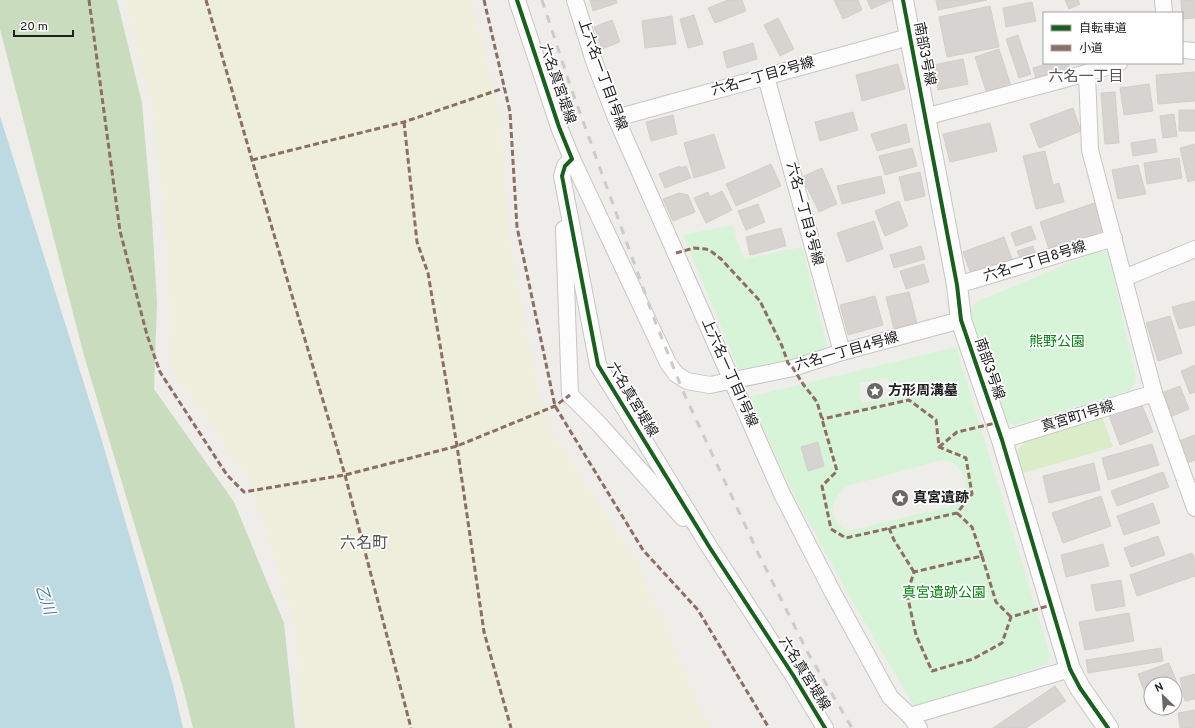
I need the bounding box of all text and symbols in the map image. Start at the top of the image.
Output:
scale bar [14,12,73,38]
legend [1043,12,1183,64]
street label: 上六名一丁目1号線 [574,17,630,133]
text: 20 m [20,19,48,35]
street label: 南部3号線 [910,21,938,87]
text: 自転車道 [1079,21,1127,37]
text: 小道 [1079,41,1103,57]
street label: 六名真宮堤線 [535,42,579,126]
street label: 六名一丁目2号線 [709,54,817,100]
district label: 六名一丁目 [1048,68,1124,87]
street label: 六名一丁目3号線 [782,160,826,268]
street label: 六名一丁目8号線 [982,238,1088,286]
street label: 上六名一丁目1号線 [697,316,761,430]
street label: 六名一丁目4号線 [793,329,901,375]
park label: 熊野公園 [1029,333,1085,351]
street label: 南部3号線 [970,336,1008,402]
street label: 六名真宮堤線 [603,360,661,440]
place icon: 方形周溝墓 [865,381,885,401]
place label: 方形周溝墓 [888,383,958,400]
street label: 真宮町1号線 [1040,398,1116,436]
place icon: 真宮遺跡 [890,488,910,508]
place label: 真宮遺跡 [913,490,969,507]
district label: 六名町 [340,534,388,554]
water label: 乙川 [30,583,59,619]
park label: 真宮遺跡公園 [902,585,986,602]
street label: 六名真宮堤線 [775,634,833,714]
north arrow [1143,676,1183,716]
text: N [1153,680,1166,696]

